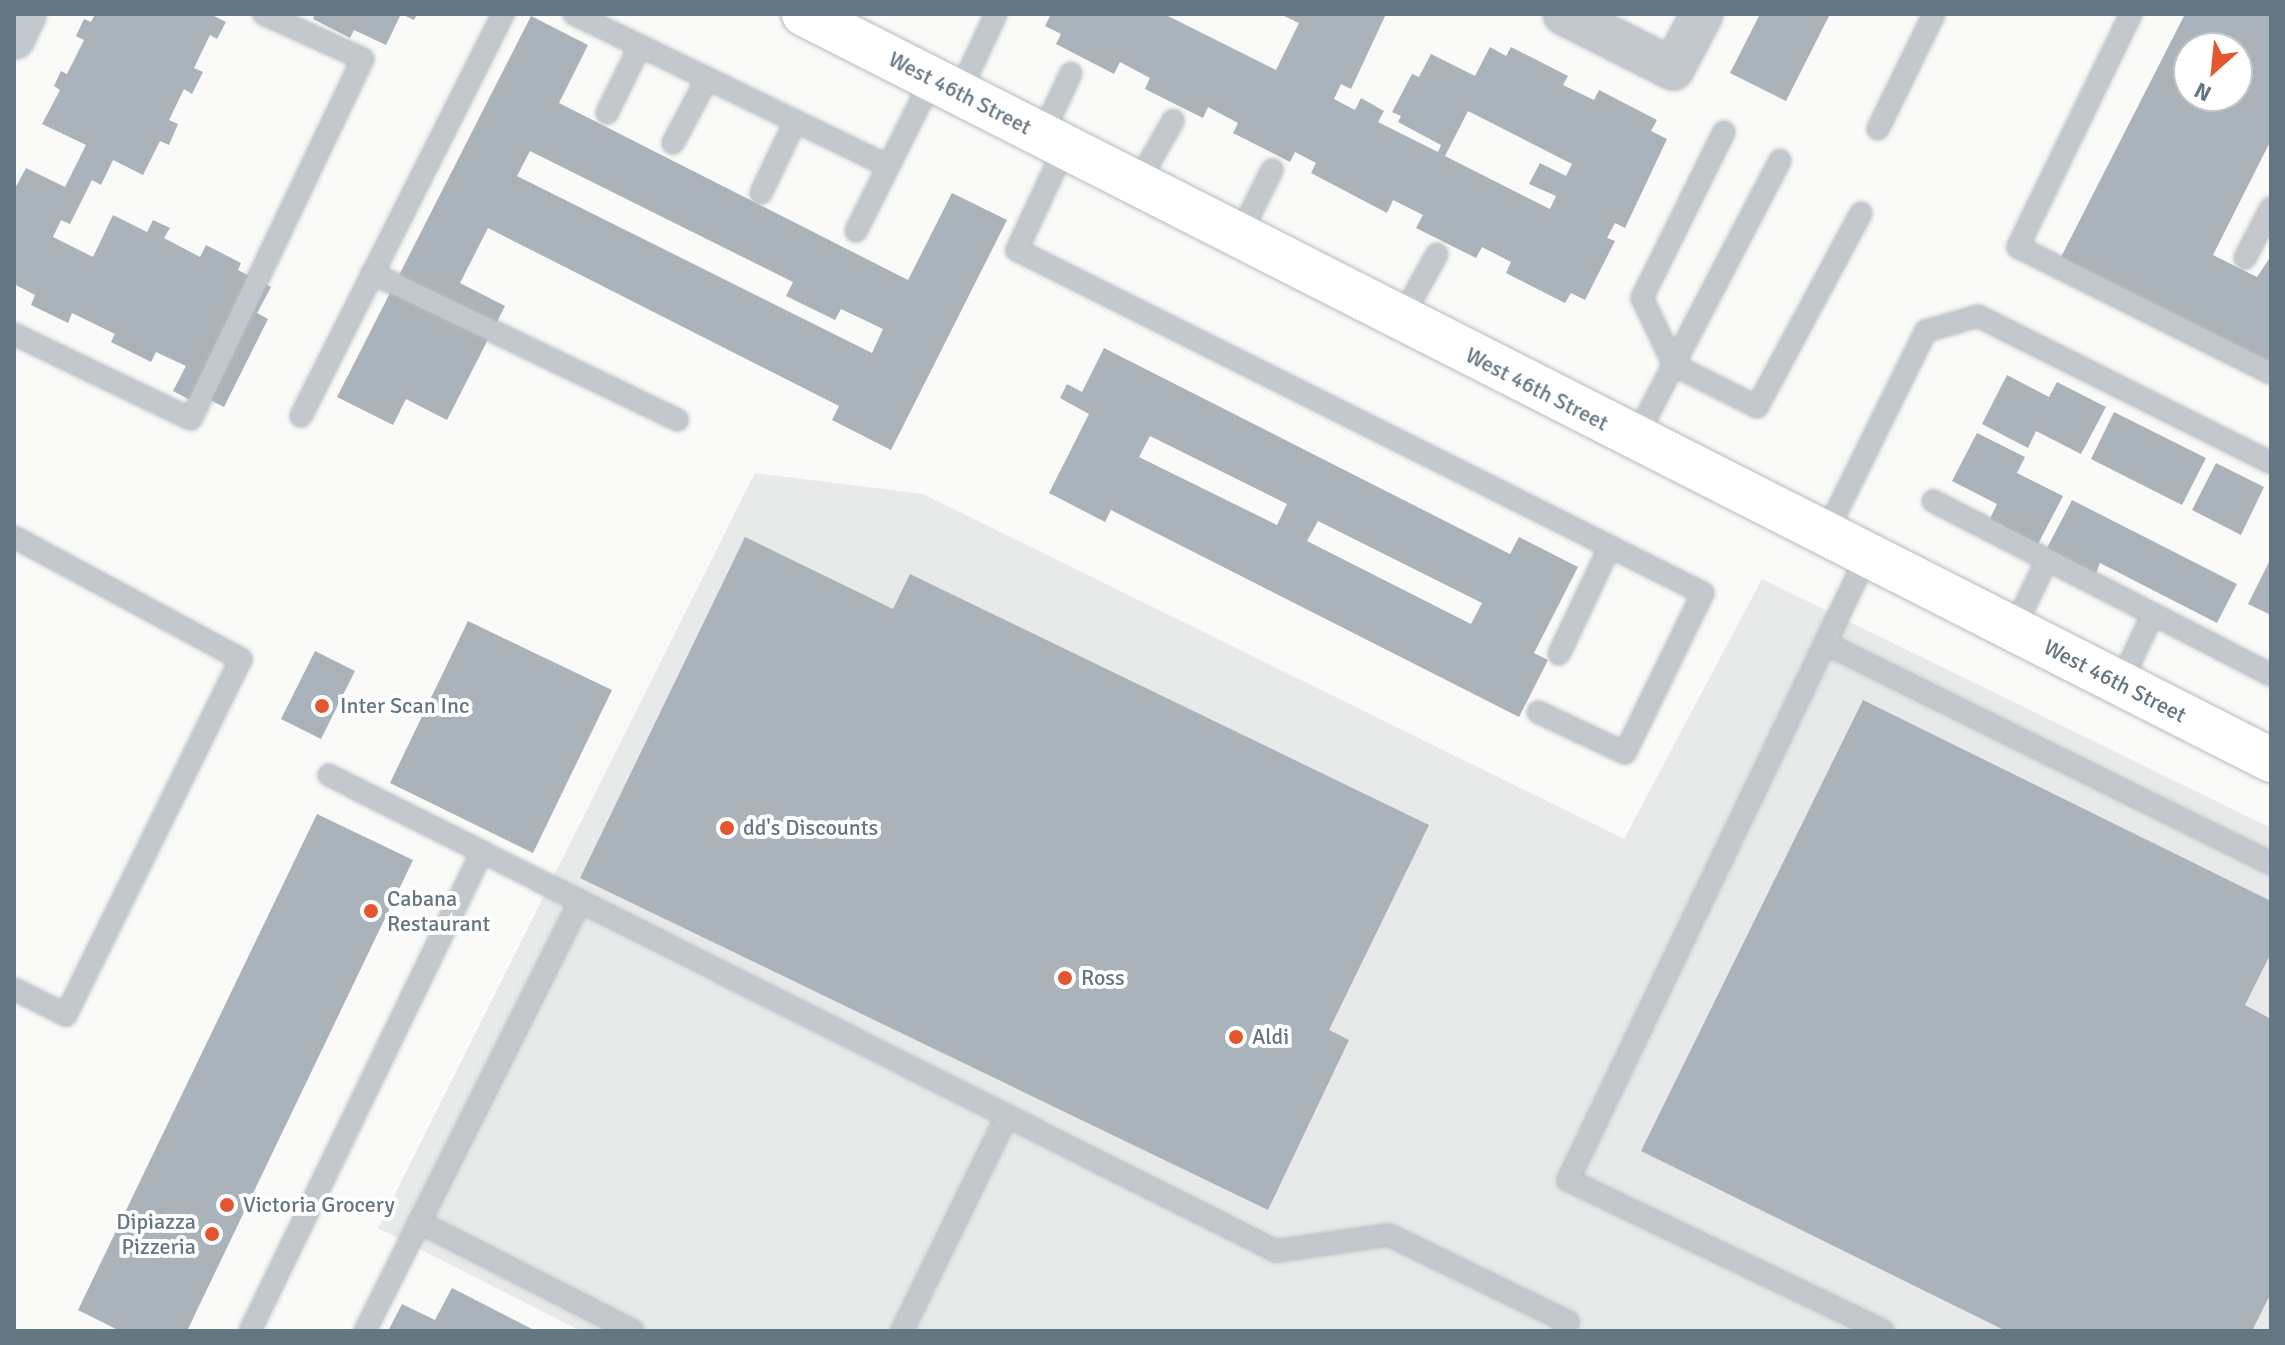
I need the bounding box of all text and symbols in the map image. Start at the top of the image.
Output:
north arrow [2173,32,2253,112]
street label: West 46th Street [884,46,1036,140]
text: N [2190,77,2216,108]
street label: West 46th Street [1461,342,1613,436]
street label: West 46th Street [2039,634,2191,728]
place label: Inter Scan Inc [340,693,469,719]
marker: Inter Scan Inc [311,695,333,717]
place label: dd's Discounts [743,815,878,841]
marker: dd's Discounts [718,819,736,837]
place label: Cabana Restaurant [387,885,490,936]
marker: Cabana Restaurant [362,902,380,920]
place label: Ross [1081,965,1125,991]
marker: Ross [1056,969,1074,987]
place label: Aldi [1252,1024,1289,1050]
marker: Aldi [1227,1028,1245,1046]
place label: Victoria Grocery [243,1192,395,1218]
marker: Victoria Grocery [218,1196,236,1214]
place label: Dipiazza Pizzeria [116,1208,196,1260]
marker: Dipiazza Pizzeria [203,1225,221,1243]

